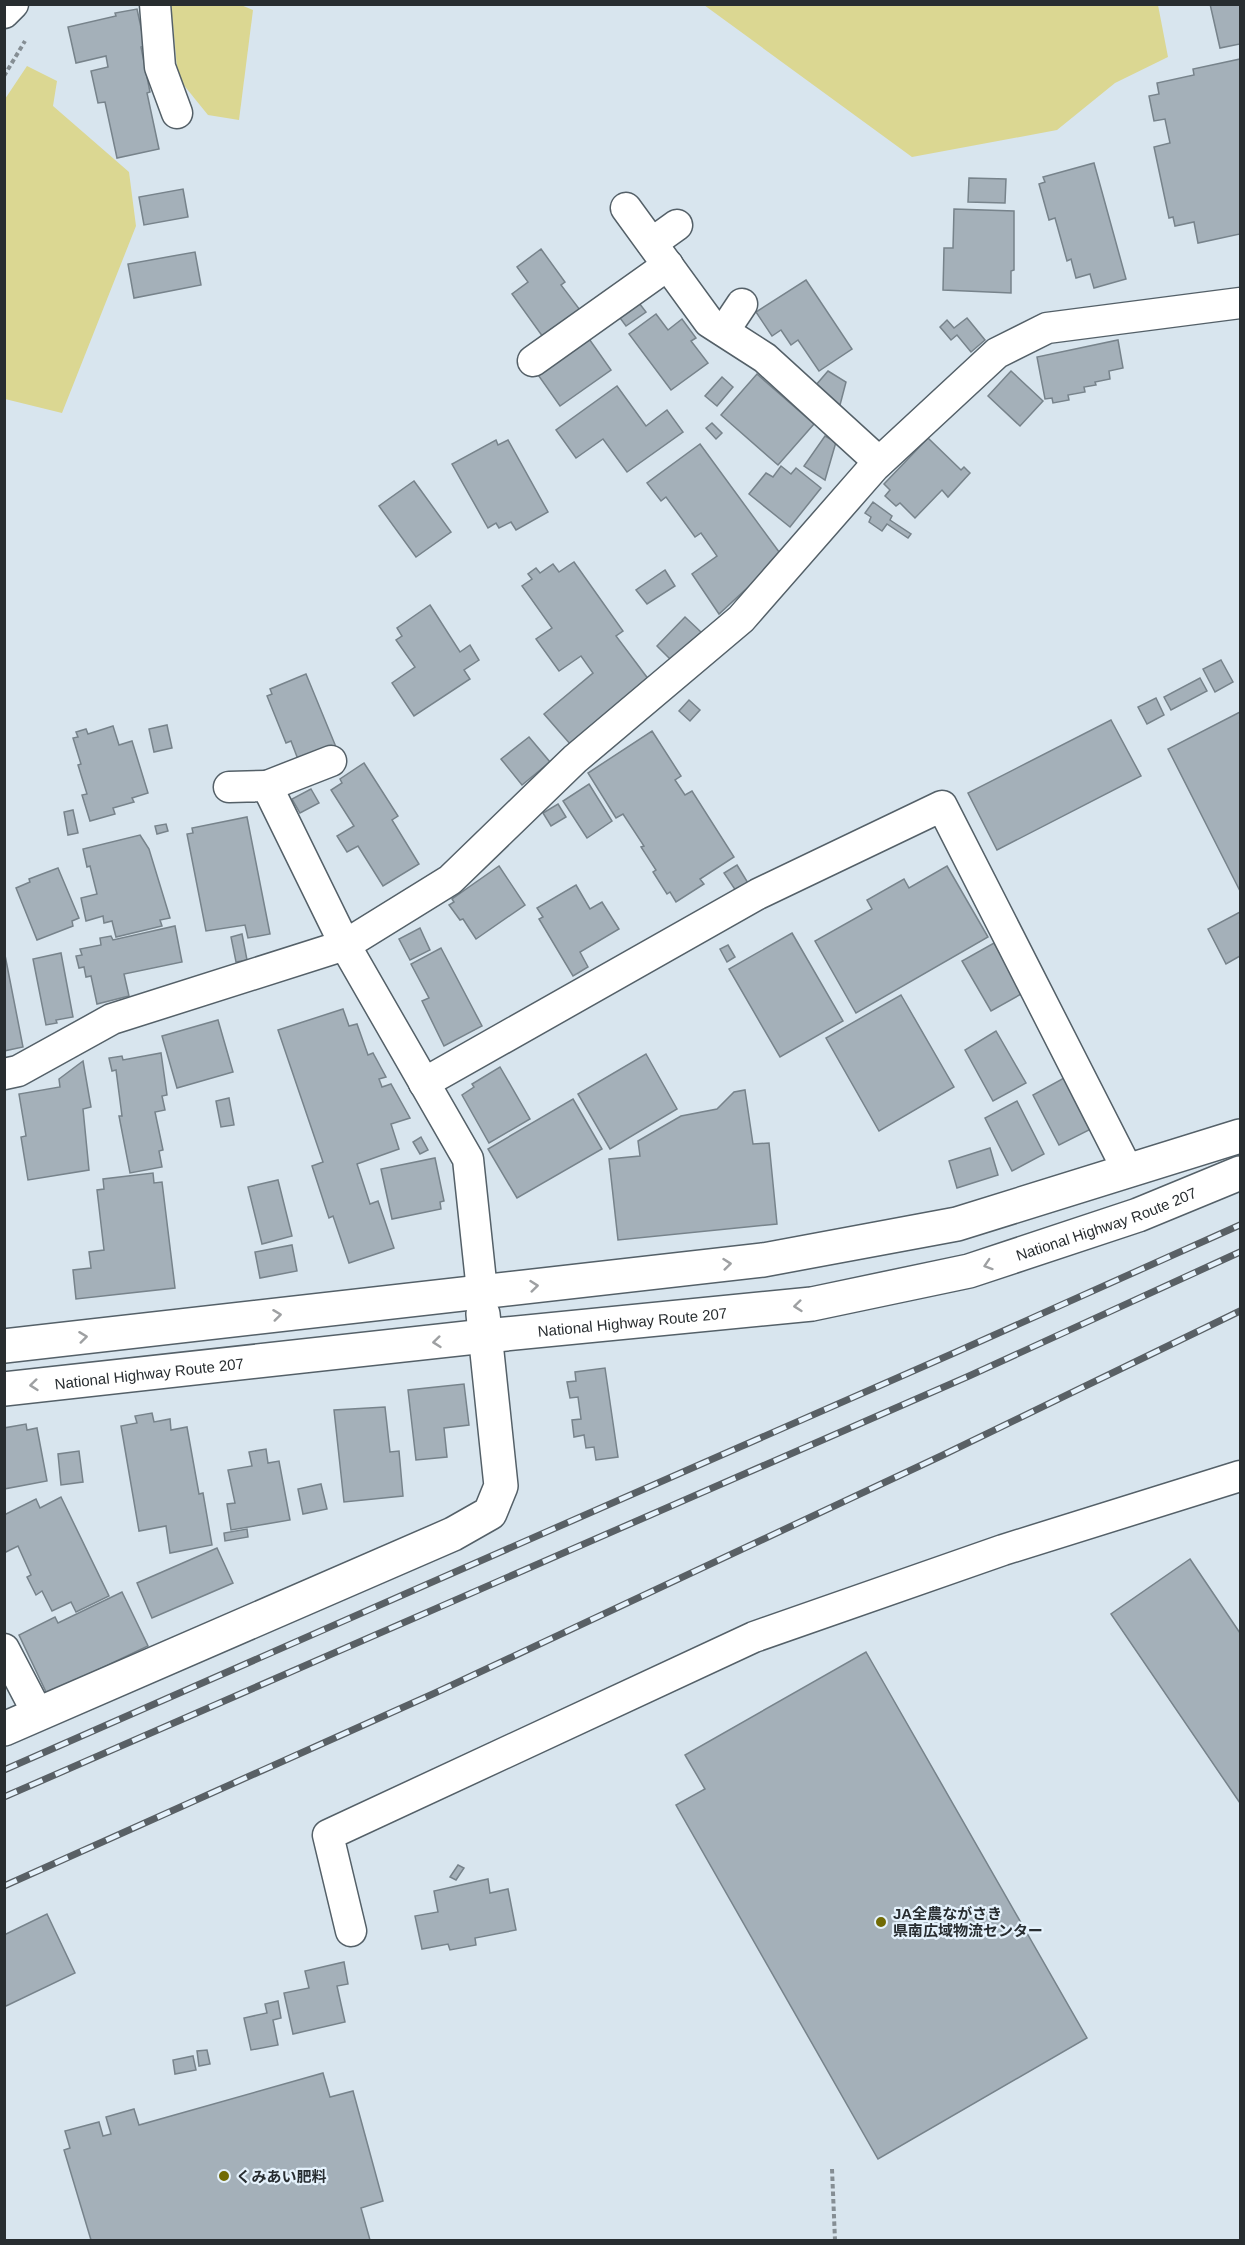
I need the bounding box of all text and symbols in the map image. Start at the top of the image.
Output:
street label: National Highway Route 207 [1014,1183,1199,1263]
one-way arrow [983,1257,994,1270]
one-way arrow [723,1258,732,1271]
one-way arrow [529,1280,538,1293]
one-way arrow [793,1299,802,1312]
street label: National Highway Route 207 [537,1304,728,1339]
one-way arrow [273,1309,282,1322]
one-way arrow [79,1331,88,1344]
one-way arrow [432,1335,441,1348]
street label: National Highway Route 207 [54,1354,245,1392]
one-way arrow [29,1379,39,1391]
place label: JA全農ながさき 県南広域物流センター [893,1905,1043,1939]
marker: JA全農ながさき 県南広域物流センター [874,1915,888,1929]
place label: くみあい肥料 [236,2168,327,2185]
marker: くみあい肥料 [217,2169,231,2183]

